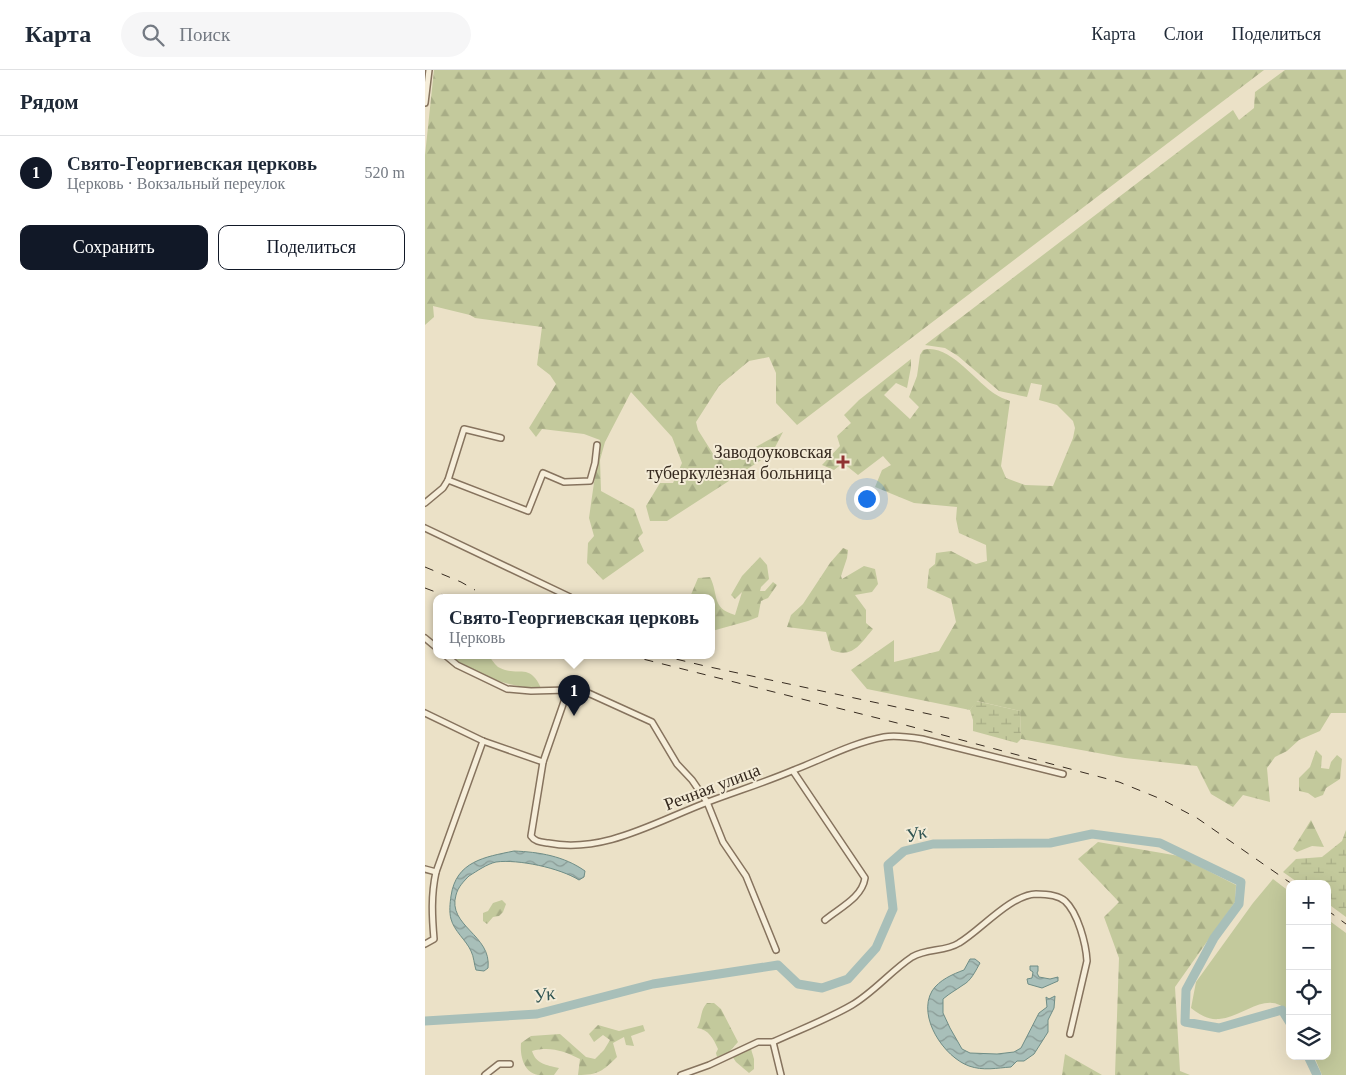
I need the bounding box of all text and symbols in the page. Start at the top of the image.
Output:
search box [121,12,471,57]
text: Карта [25,21,91,47]
icon: search [139,21,167,49]
text: Поиск [179,24,230,45]
text: Карта [1091,24,1136,44]
text: Слои [1164,24,1203,44]
text: Поделиться [1231,24,1321,44]
text: Рядом [20,90,79,114]
text: Свято-Георгиевская церковь [67,153,317,174]
text: 1 [32,164,40,181]
text: 520 m [365,164,405,181]
text: Церковь · Вокзальный переулок [67,175,285,192]
button: Сохранить [20,225,208,270]
button: Поделиться [218,225,405,270]
place label: Заводоуковская туберкулёзная больница [647,442,832,483]
marker: Заводоуковская туберкулёзная больница [836,455,850,469]
your location [854,486,880,512]
popup [433,594,715,659]
text: Свято-Георгиевская церковь [449,607,699,628]
text: Церковь [449,629,505,646]
pin: 1 [558,675,590,716]
street label: Речная улица [661,760,763,814]
water label: Ук [903,820,930,846]
map controls [1286,880,1331,1060]
button: + [1286,880,1331,925]
button: − [1286,925,1331,970]
button: locate [1286,970,1331,1015]
water label: Ук [532,982,558,1007]
button: layers [1286,1015,1331,1060]

